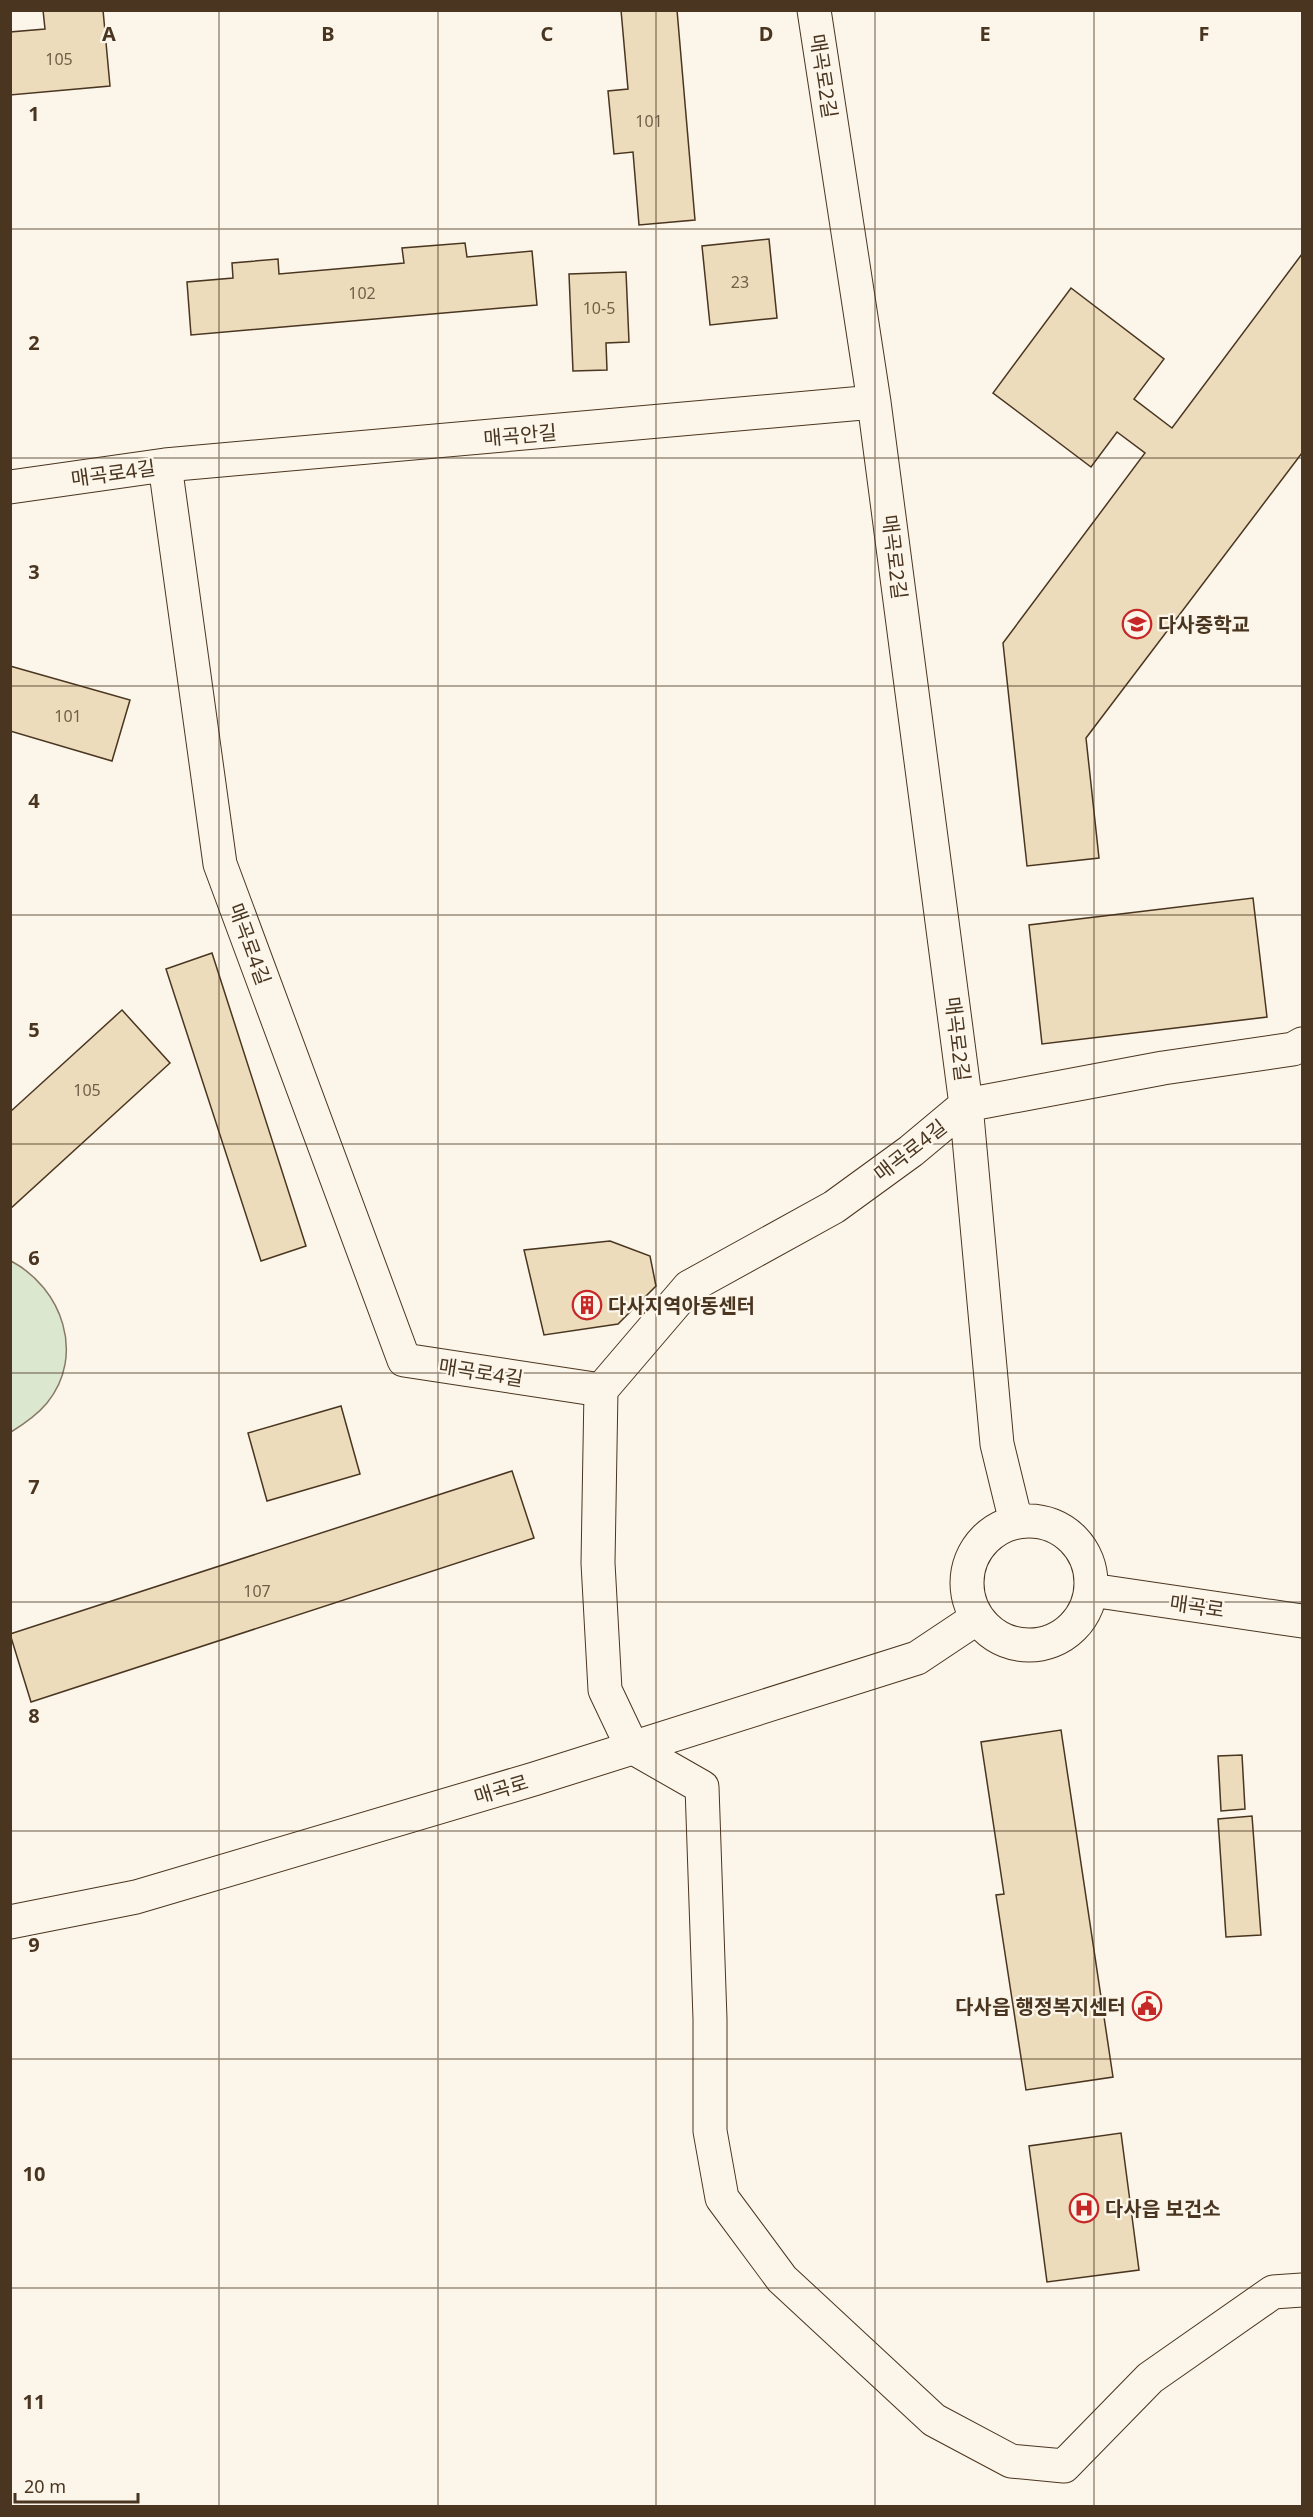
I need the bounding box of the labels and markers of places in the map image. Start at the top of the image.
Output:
school or university icon: 다사중학교 [1121,608,1153,640]
place label: 다사중학교 [1158,611,1250,638]
building icon: 다사지역아동센터 [571,1289,603,1321]
place label: 다사지역아동센터 [608,1292,755,1319]
public building icon: 다사읍 행정복지센터 [1131,1990,1163,2022]
place label: 다사읍 행정복지센터 [955,1993,1126,2020]
hospital icon: 다사읍 보건소 [1068,2192,1100,2224]
place label: 다사읍 보건소 [1105,2195,1221,2222]

